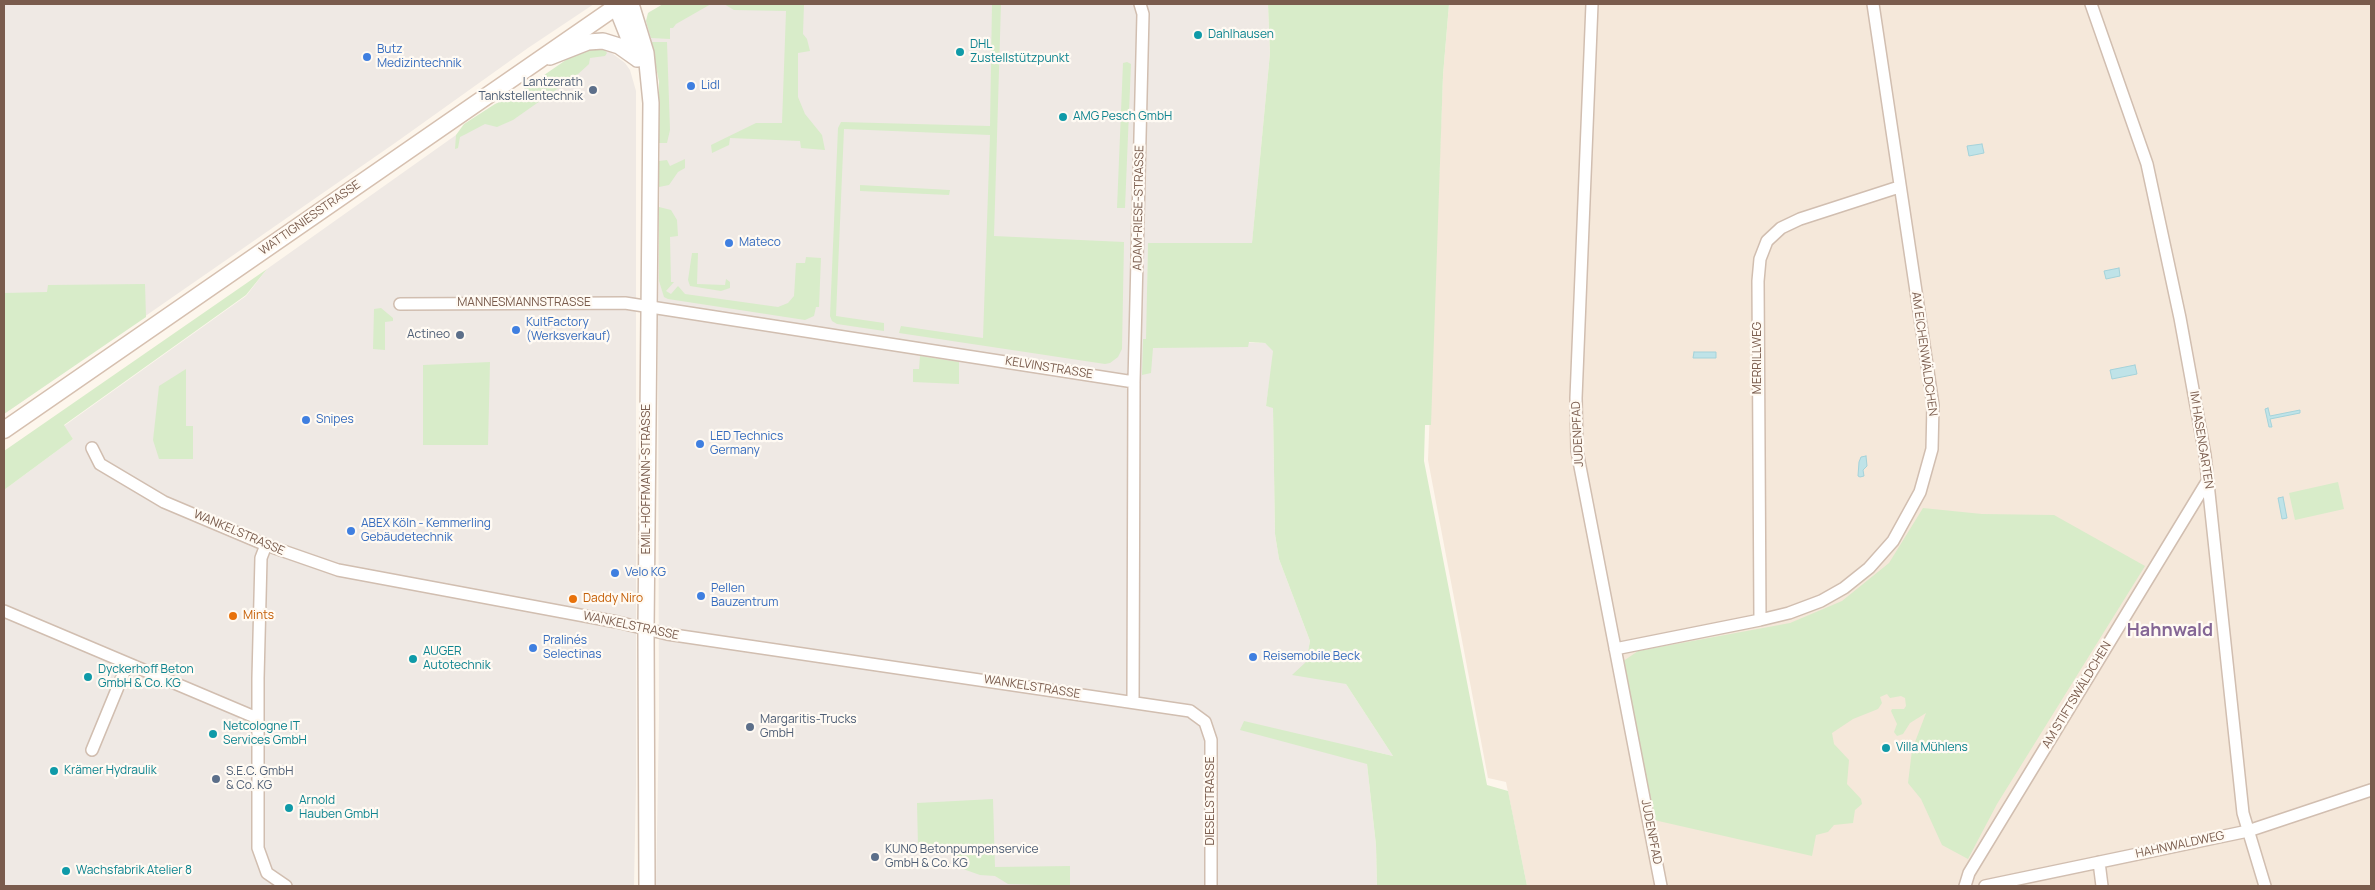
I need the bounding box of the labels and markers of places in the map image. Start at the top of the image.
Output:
place label: Dahlhausen [1208,28,1274,42]
marker: Dahlhausen [1192,29,1204,41]
place label: DHL Zustellstützpunkt [970,38,1069,66]
place label: Butz Medizintechnik [377,43,462,71]
marker: DHL Zustellstützpunkt [954,46,966,58]
marker: Butz Medizintechnik [361,51,373,63]
place label: Lantzerath Tankstellentechnik [478,76,583,104]
place label: Lidl [701,79,720,93]
marker: Lidl [685,80,697,92]
marker: Lantzerath Tankstellentechnik [587,84,599,96]
place label: AMG Pesch GmbH [1073,110,1172,124]
marker: AMG Pesch GmbH [1057,111,1069,123]
place label: Mateco [739,236,781,250]
marker: Mateco [723,237,735,249]
place label: KultFactory (Werksverkauf) [526,316,611,344]
marker: KultFactory (Werksverkauf) [510,324,522,336]
place label: Actineo [407,328,450,342]
marker: Actineo [454,329,466,341]
place label: Snipes [316,413,354,427]
marker: Snipes [300,414,312,426]
place label: LED Technics Germany [710,430,783,458]
marker: LED Technics Germany [694,438,706,450]
place label: ABEX Köln - Kemmerling Gebäudetechnik [361,517,491,545]
marker: ABEX Köln - Kemmerling Gebäudetechnik [345,525,357,537]
place label: Velo KG [625,566,666,580]
marker: Velo KG [609,567,621,579]
place label: Pellen Bauzentrum [711,582,778,610]
marker: Pellen Bauzentrum [695,590,707,602]
place label: Daddy Niro [583,592,643,606]
marker: Daddy Niro [567,593,579,605]
place label: Mints [243,609,274,623]
marker: Mints [227,610,239,622]
place label: Pralinés Selectinas [543,634,602,662]
marker: Pralinés Selectinas [527,642,539,654]
place label: AUGER Autotechnik [423,645,491,673]
place label: Reisemobile Beck [1263,650,1360,664]
marker: Reisemobile Beck [1247,651,1259,663]
marker: AUGER Autotechnik [407,653,419,665]
place label: Dyckerhoff Beton GmbH & Co. KG [98,663,194,691]
marker: Dyckerhoff Beton GmbH & Co. KG [82,671,94,683]
place label: Margaritis-Trucks GmbH [760,713,857,741]
place label: Netcologne IT Services GmbH [223,720,307,748]
marker: Margaritis-Trucks GmbH [744,721,756,733]
marker: Netcologne IT Services GmbH [207,728,219,740]
place label: Villa Mühlens [1896,741,1968,755]
marker: Villa Mühlens [1880,742,1892,754]
place label: Krämer Hydraulik [64,764,157,778]
marker: Krämer Hydraulik [48,765,60,777]
place label: S.E.C. GmbH & Co. KG [226,765,293,793]
marker: S.E.C. GmbH & Co. KG [210,773,222,785]
place label: Arnold Hauben GmbH [299,794,378,822]
marker: Arnold Hauben GmbH [283,802,295,814]
place label: KUNO Betonpumpenservice GmbH & Co. KG [885,843,1038,871]
marker: KUNO Betonpumpenservice GmbH & Co. KG [869,851,881,863]
place label: Wachsfabrik Atelier 8 [76,864,192,878]
marker: Wachsfabrik Atelier 8 [60,865,72,877]

